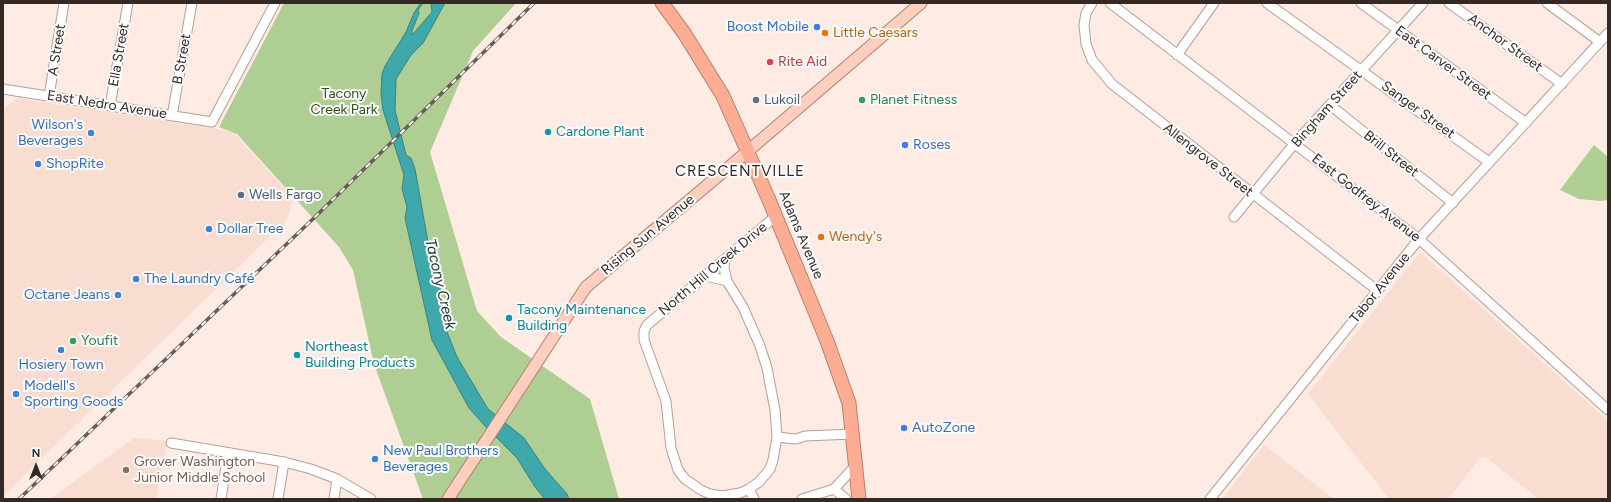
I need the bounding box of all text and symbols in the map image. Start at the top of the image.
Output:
street label: Anchor Street [1464,10,1546,76]
place label: Boost Mobile [727,19,809,35]
street label: Ella Street [105,22,133,88]
marker: Boost Mobile [812,22,822,32]
street label: East Carver Street [1392,22,1494,104]
street label: A Street [45,23,69,77]
place label: Little Caesars [833,25,918,41]
marker: Little Caesars [820,28,830,38]
street label: B Street [169,32,195,86]
place label: Rite Aid [778,54,827,70]
marker: Rite Aid [765,57,775,67]
street label: Bingham Street [1288,67,1366,151]
street label: Sanger Street [1378,78,1458,142]
park label: Tacony Creek Park [311,86,377,118]
street label: East Nedro Avenue [46,87,168,123]
place label: Lukoil [764,92,800,108]
place label: Planet Fitness [870,92,957,108]
marker: Lukoil [751,95,761,105]
marker: Planet Fitness [857,95,867,105]
place label: Wilson's Beverages [18,117,83,150]
street label: Allengrove Street [1160,120,1256,200]
place label: Cardone Plant [556,124,645,140]
marker: Cardone Plant [543,127,553,137]
street label: Brill Street [1360,127,1422,181]
marker: Wilson's Beverages [86,128,96,138]
place label: Roses [913,137,951,153]
marker: Roses [900,140,910,150]
street label: East Godfrey Avenue [1308,150,1424,246]
place label: ShopRite [46,156,104,172]
marker: ShopRite [33,159,43,169]
district label: CRESCENTVILLE [675,163,805,181]
place label: Wells Fargo [249,187,321,203]
street label: Adams Avenue [775,188,827,282]
marker: Wells Fargo [236,190,246,200]
street label: Rising Sun Avenue [598,191,698,279]
street label: North Hill Creek Drive [655,219,771,319]
place label: Dollar Tree [217,221,283,237]
marker: Dollar Tree [204,224,214,234]
place label: Wendy's [829,229,882,245]
marker: Wendy's [816,232,826,242]
water label: Tacony Creek [421,237,459,331]
street label: Tabor Avenue [1346,249,1414,327]
place label: The Laundry Café [144,271,254,287]
marker: The Laundry Café [131,274,141,284]
place label: Octane Jeans [24,287,110,303]
marker: Octane Jeans [113,290,123,300]
place label: Tacony Maintenance Building [517,302,646,334]
marker: Tacony Maintenance Building [504,313,514,323]
place label: Youfit [81,333,118,349]
marker: Youfit [68,336,78,346]
place label: Northeast Building Products [305,339,415,372]
marker: Hosiery Town [56,345,66,355]
marker: Northeast Building Products [292,350,302,360]
place label: Hosiery Town [18,357,104,373]
place label: Modell's Sporting Goods [24,378,123,410]
marker: Modell's Sporting Goods [11,389,21,399]
place label: AutoZone [912,420,975,436]
marker: AutoZone [899,423,909,433]
place label: New Paul Brothers Beverages [383,443,499,476]
north arrow [16,446,56,486]
text: N [32,447,40,460]
place label: Grover Washington Junior Middle School [134,454,265,486]
marker: New Paul Brothers Beverages [370,454,380,464]
marker: Grover Washington Junior Middle School [121,465,131,475]

